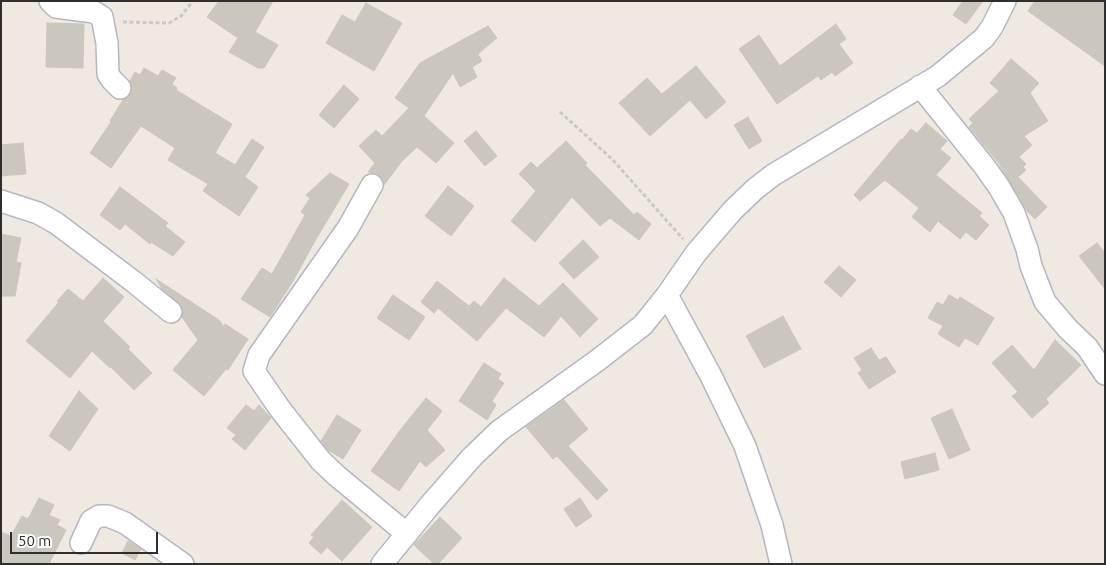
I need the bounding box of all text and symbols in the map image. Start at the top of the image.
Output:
scale bar [12,522,160,554]
text: 50 m [18,532,51,549]

